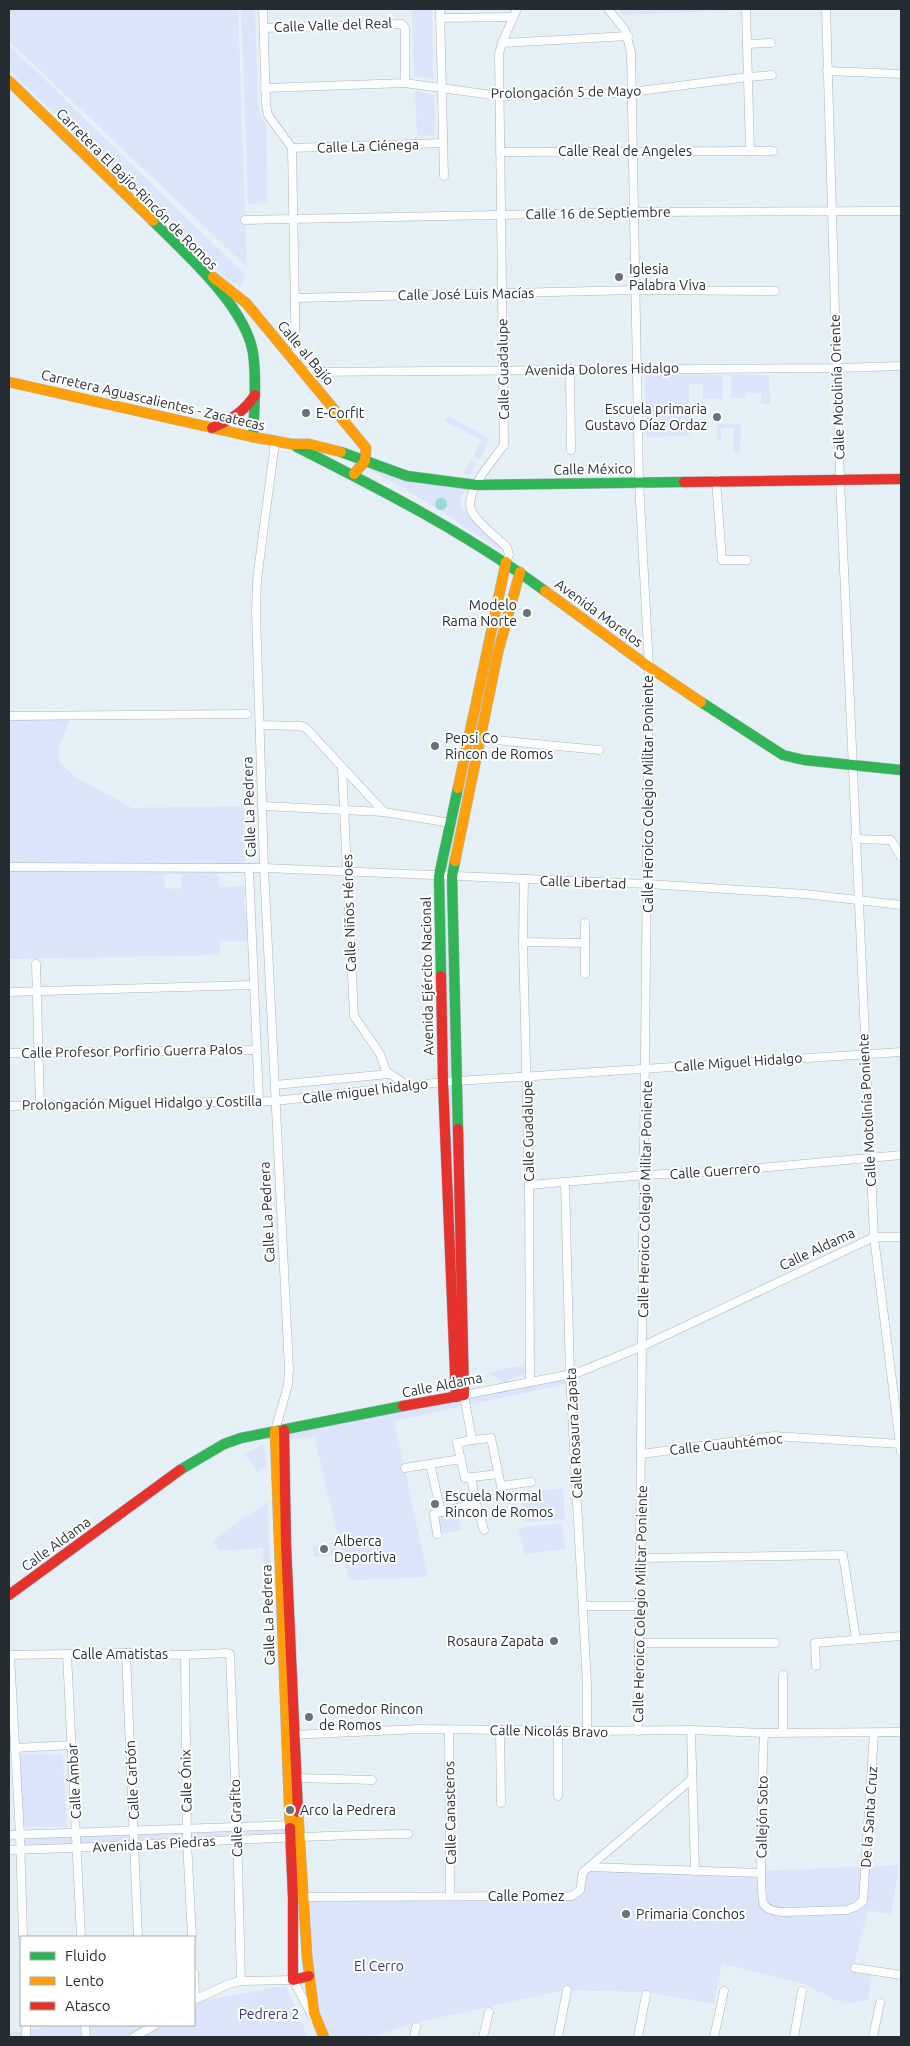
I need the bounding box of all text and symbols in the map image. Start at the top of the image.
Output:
street label: Calle Valle del Real [274,15,393,35]
street label: Prolongación 5 de Mayo [490,83,642,101]
street label: Carretera El Bajío-Rincón de Romos [53,105,221,273]
street label: Calle La Ciénega [317,136,419,156]
street label: Calle Real de Angeles [558,143,692,159]
street label: Calle 16 de Septiembre [525,204,671,222]
place label: Iglesia Palabra Viva [629,261,706,293]
marker: Iglesia Palabra Viva [613,271,625,283]
street label: Calle José Luis Macías [398,285,534,303]
street label: Calle Motolinía Oriente [826,314,848,460]
street label: Calle al Bajío [274,318,338,388]
street label: Calle Guadalupe [494,318,512,420]
street label: Avenida Dolores Hidalgo [525,360,679,378]
street label: Carretera Aguascalientes - Zacatecas [39,366,267,434]
place label: Escuela primaria Gustavo Díaz Ordaz [585,401,707,433]
place label: E-Corfit [316,405,365,421]
marker: E-Corfit [300,407,312,419]
marker: Escuela primaria Gustavo Díaz Ordaz [711,411,723,423]
street label: Calle México [553,460,633,478]
street label: Avenida Morelos [552,576,646,650]
place label: Modelo Rama Norte [442,597,517,629]
marker: Modelo Rama Norte [521,607,533,619]
street label: Calle Heroico Colegio Militar Poniente [640,675,656,913]
place label: Pepsi Co Rincon de Romos [445,730,553,762]
marker: Pepsi Co Rincon de Romos [429,740,441,752]
street label: Calle La Pedrera [239,756,259,858]
street label: Calle Niños Héroes [339,854,359,972]
street label: Calle Libertad [539,872,627,892]
street label: Avenida Ejército Nacional [418,896,436,1055]
street label: Calle Motolinía Poniente [855,1033,879,1187]
street label: Calle Profesor Porfirio Guerra Palos [21,1041,243,1061]
street label: Calle Miguel Hidalgo [673,1050,803,1074]
street label: Calle miguel hidalgo [301,1075,429,1107]
street label: Calle Guadalupe [519,1080,537,1182]
street label: Calle Heroico Colegio Militar Poniente [635,1080,655,1318]
street label: Prolongación Miguel Hidalgo y Costilla [22,1093,262,1113]
street label: Calle Guerrero [669,1160,761,1182]
street label: Calle La Pedrera [256,1161,278,1263]
street label: Calle Aldama [777,1225,857,1273]
street label: Calle Rosaura Zapata [563,1367,585,1499]
street label: Calle Aldama [400,1369,484,1401]
street label: Calle Cuauhtémoc [669,1430,784,1458]
street label: Calle Heroico Colegio Militar Poniente [630,1485,650,1723]
place label: Escuela Normal Rincon de Romos [445,1488,553,1520]
marker: Escuela Normal Rincon de Romos [429,1498,441,1510]
street label: Calle Aldama [18,1514,94,1574]
place label: Alberca Deportiva [334,1533,396,1565]
marker: Alberca Deportiva [318,1543,330,1555]
street label: Calle La Pedrera [258,1564,278,1666]
place label: Rosaura Zapata [447,1633,544,1649]
marker: Rosaura Zapata [548,1635,560,1647]
street label: Calle Amatistas [72,1646,168,1662]
place label: Comedor Rincon de Romos [319,1701,423,1733]
marker: Comedor Rincon de Romos [303,1711,315,1723]
street label: Calle Nicolás Bravo [490,1722,608,1740]
street label: Calle Carbón [122,1740,142,1820]
street label: Calle Ámbar [63,1742,84,1819]
street label: Calle Ónix [176,1749,195,1813]
street label: Calle Canasteros [441,1761,459,1865]
street label: De la Santa Cruz [857,1766,881,1868]
street label: Callejón Soto [753,1775,771,1859]
street label: Calle Grafito [227,1779,245,1857]
place label: Arco la Pedrera [300,1802,396,1818]
marker: Arco la Pedrera [284,1804,296,1816]
street label: Avenida Las Piedras [92,1833,216,1855]
street label: Calle Pomez [488,1888,564,1904]
place label: Primaria Conchos [636,1906,745,1922]
marker: Primaria Conchos [620,1908,632,1920]
legend [20,1936,195,2026]
text: Fluido [65,1947,107,1964]
park label: El Cerro [354,1958,404,1974]
text: Lento [65,1972,104,1989]
text: Atasco [65,1997,111,2014]
park label: Pedrera 2 [239,2006,299,2022]

